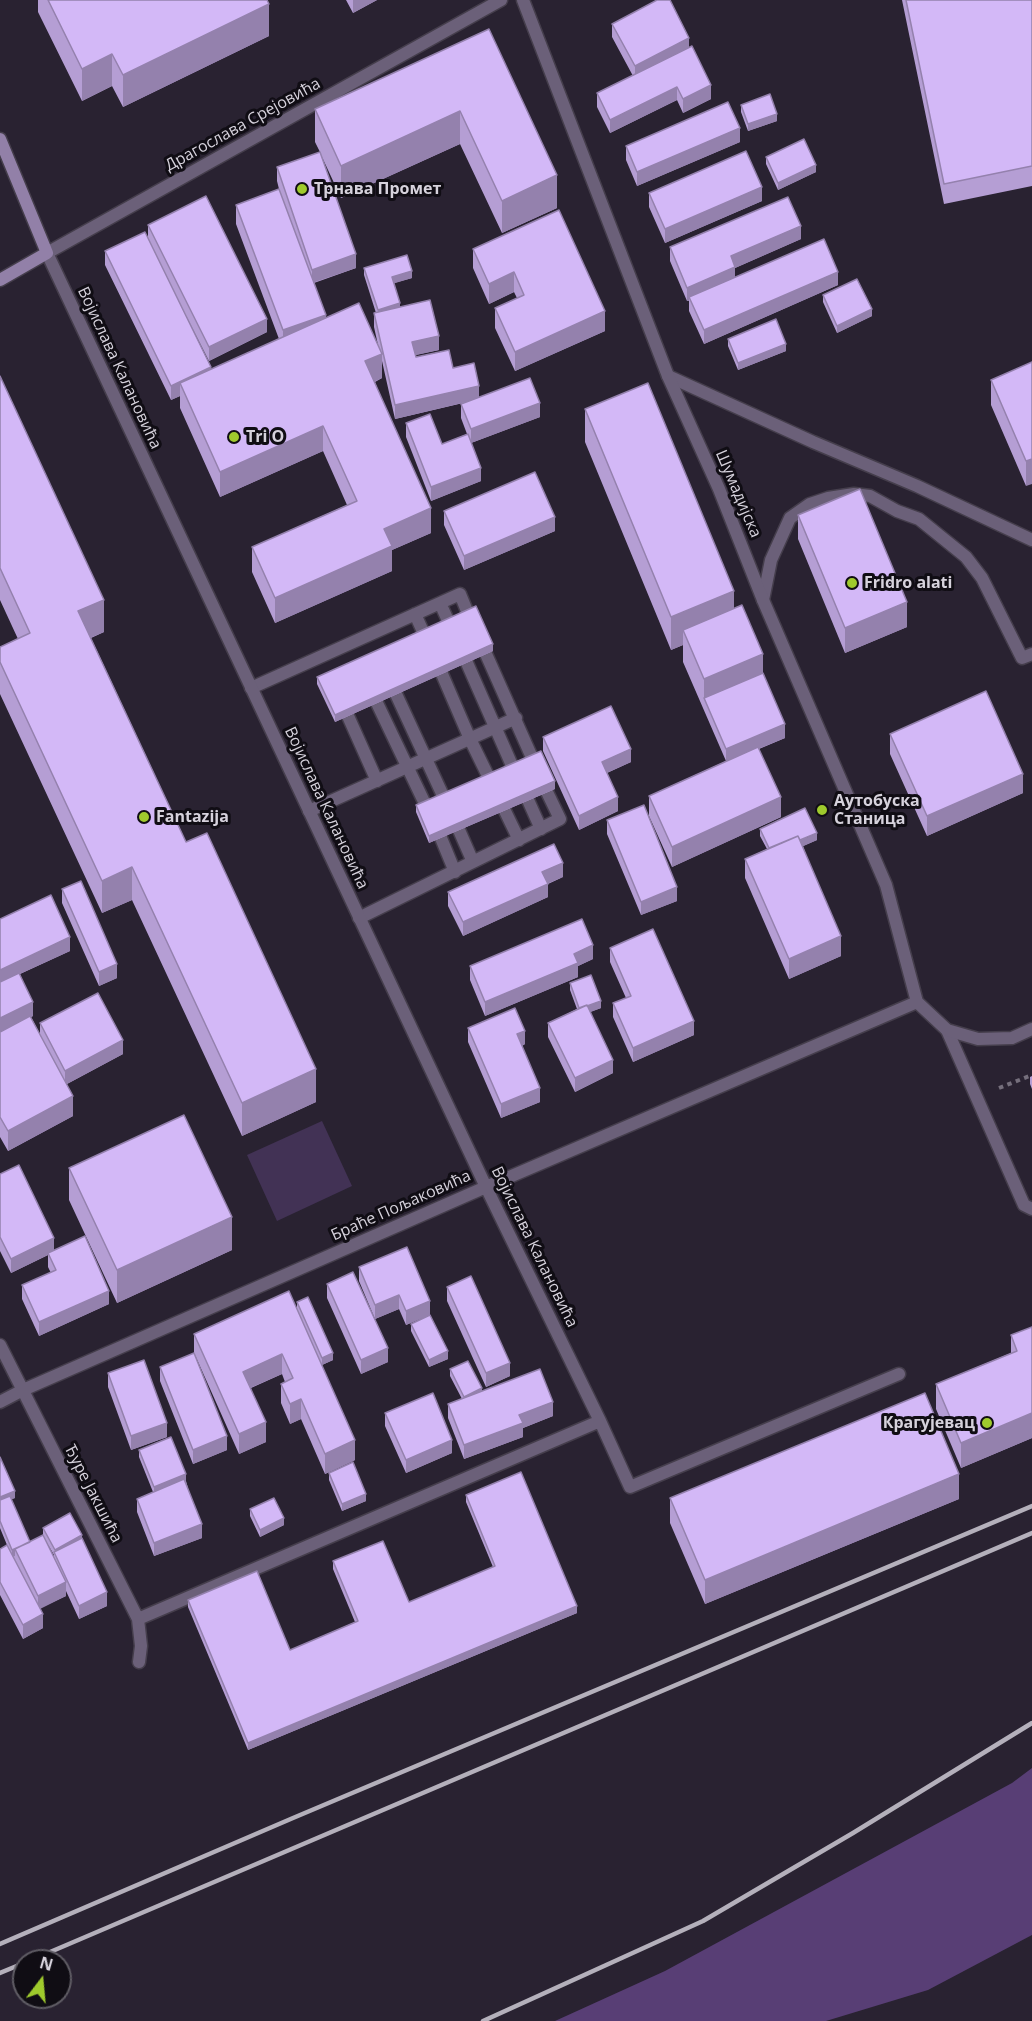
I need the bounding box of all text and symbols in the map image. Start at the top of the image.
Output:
street label: Драгослава Срејовића [162,74,324,176]
place label: Трнава Промет [314,179,441,199]
marker: Трнава Промет [295,182,309,196]
street label: Војислава Калановића [73,284,165,452]
place label: Tri O [246,427,284,447]
marker: Tri O [227,430,241,444]
street label: Шумадијска [711,447,765,541]
place label: Fridro alati [864,573,952,593]
marker: Fridro alati [845,576,859,590]
street label: Војислава Калановића [280,724,372,892]
place label: Аутобуска Станица [834,791,920,829]
marker: Аутобуска Станица [815,803,829,817]
place label: Fantazija [156,807,229,827]
marker: Fantazija [137,810,151,824]
street label: Војислава Калановића [487,1163,581,1331]
street label: Браће Пољаковића [328,1167,474,1245]
place label: Крагујевац [883,1413,975,1433]
marker: Крагујевац [980,1416,994,1430]
street label: Ђуре Јакшића [60,1442,126,1546]
north arrow [12,1949,72,2009]
text: N [37,1951,56,1976]

